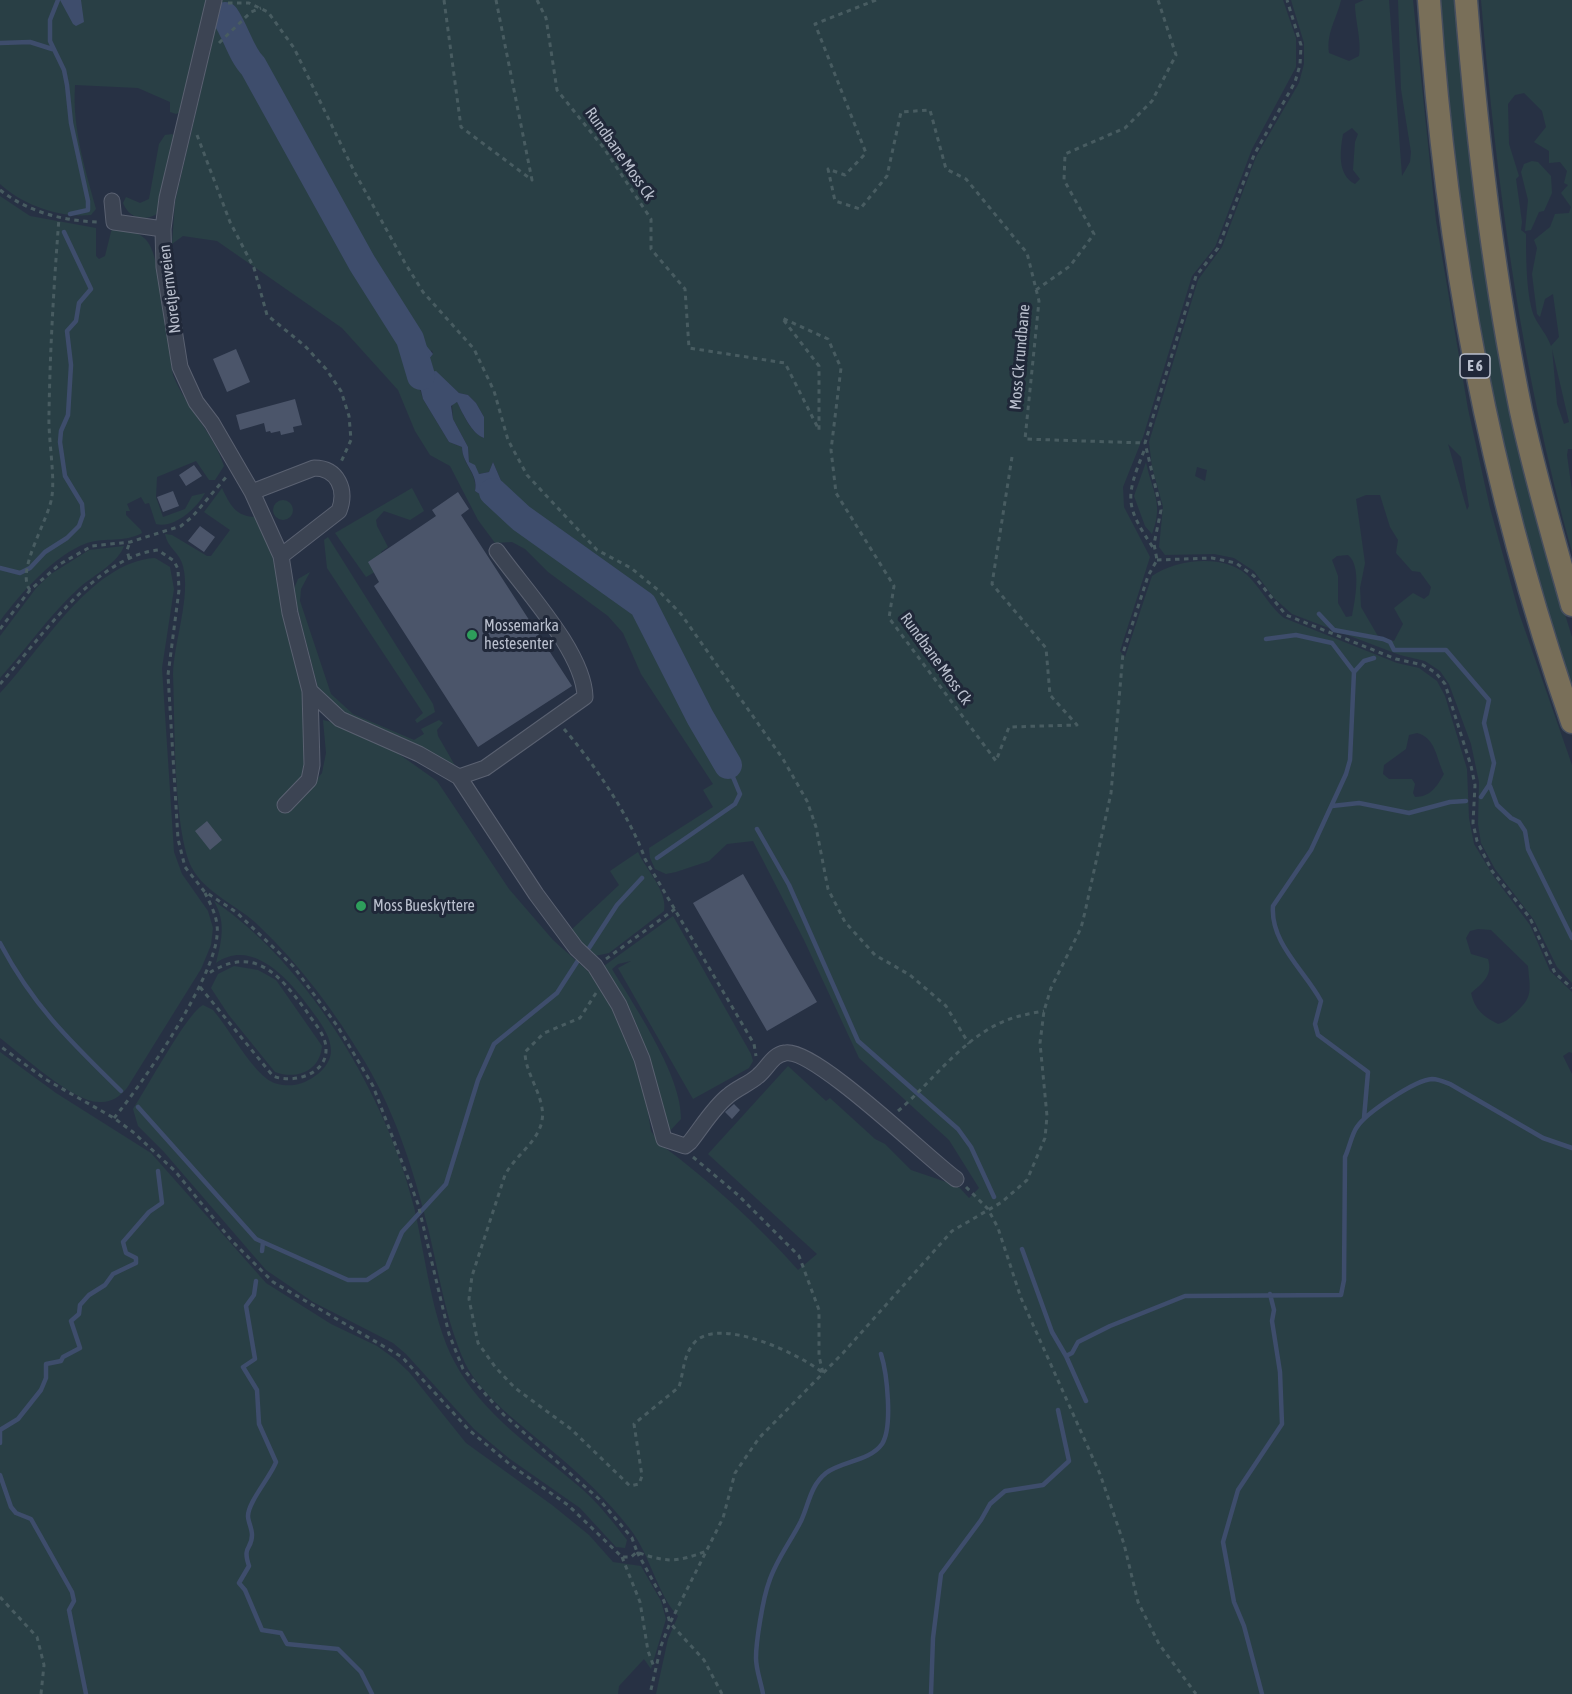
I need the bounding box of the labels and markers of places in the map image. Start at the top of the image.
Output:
place label: Mossemarka hestesenter [484,616,559,654]
marker: Mossemarka hestesenter [465,628,479,642]
place label: Moss Bueskyttere [373,896,475,916]
marker: Moss Bueskyttere [354,899,368,913]

